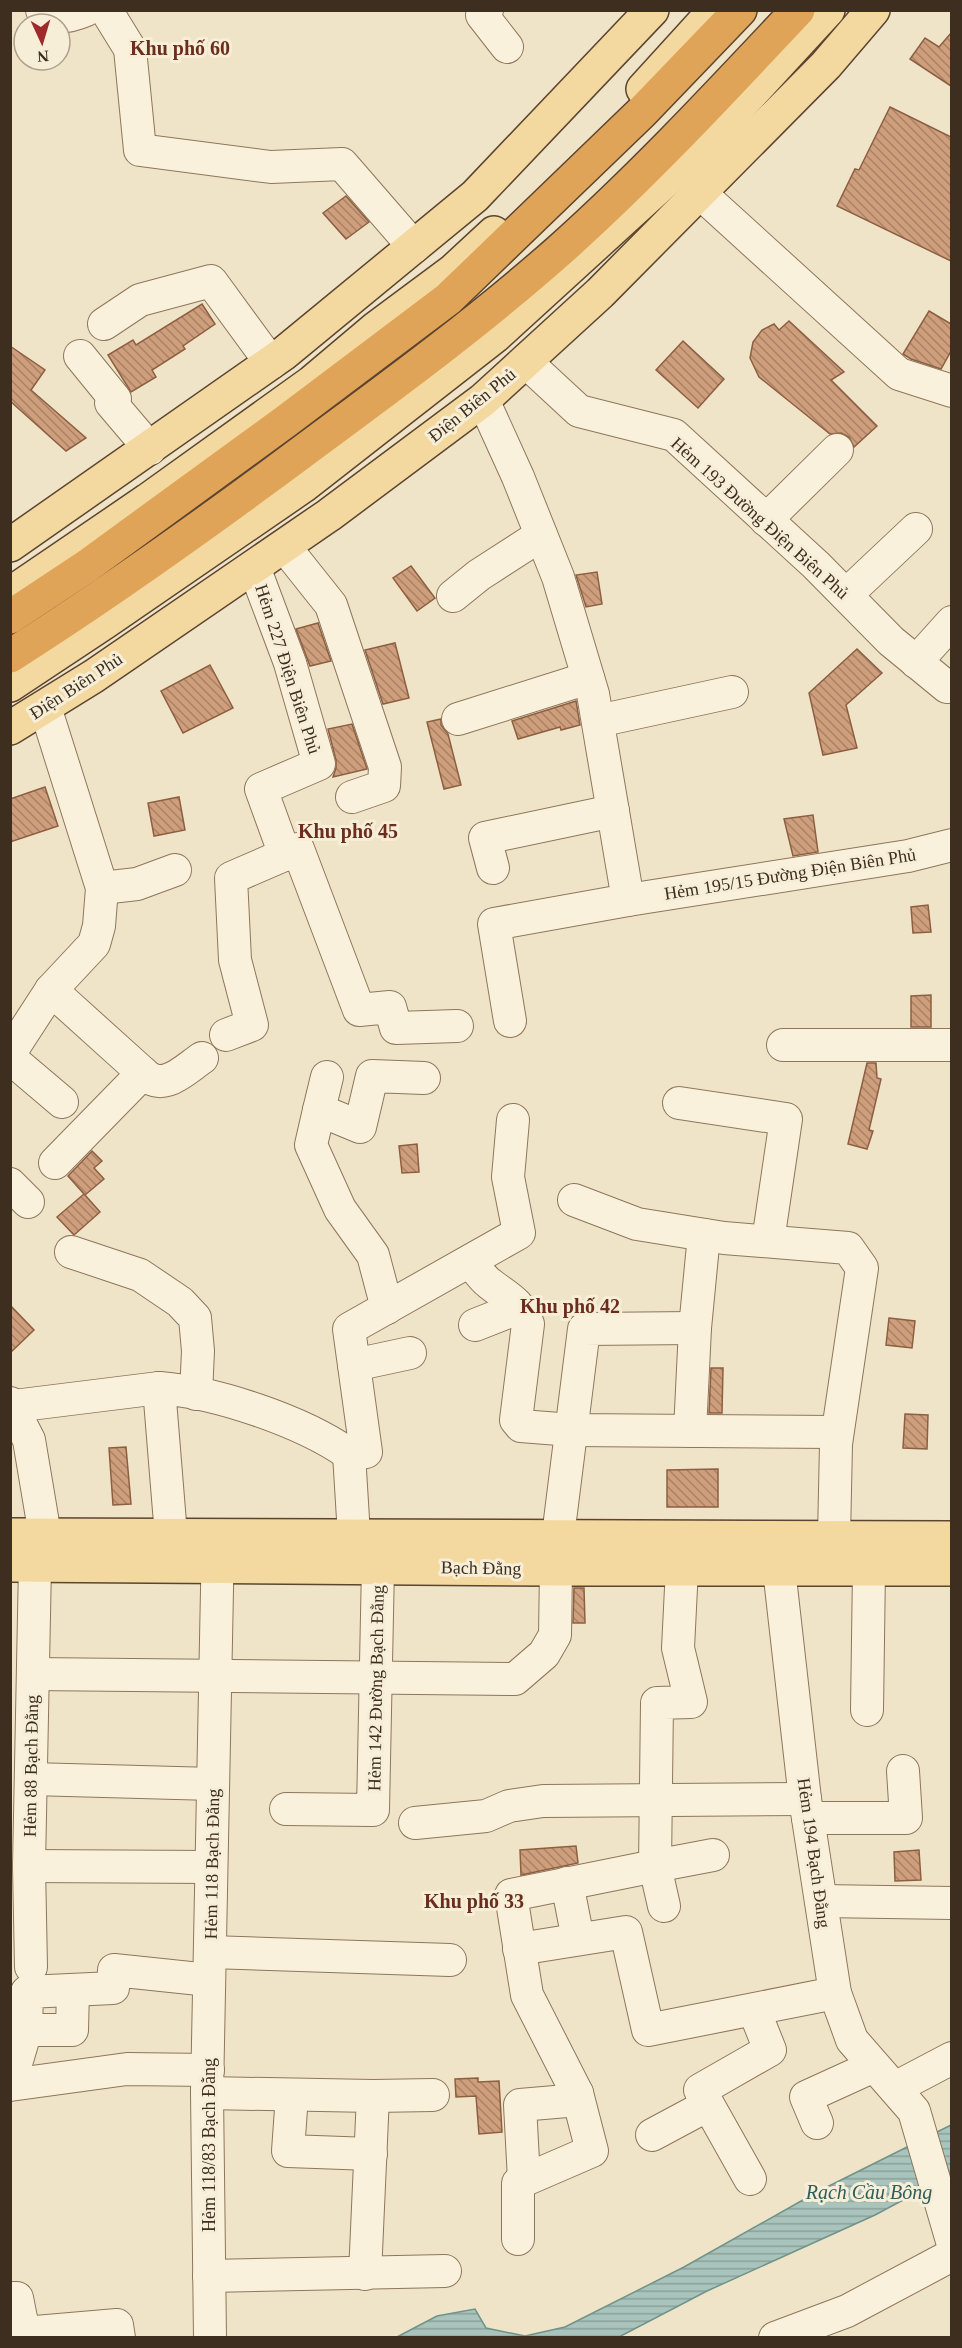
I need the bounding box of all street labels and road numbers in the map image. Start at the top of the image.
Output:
street label: Điện Biên Phủ [425,364,519,446]
street label: Hẻm 193 Đường Điện Biên Phủ [667,433,853,603]
street label: Hẻm 227 Điện Biên Phủ [251,582,325,756]
street label: Điện Biên Phủ [26,649,126,723]
street label: Hẻm 195/15 Đường Điện Biên Phủ [663,844,917,904]
street label: Bạch Đằng [441,1557,521,1579]
street label: Hẻm 142 Đường Bạch Đằng [364,1585,388,1791]
street label: Hẻm 88 Bạch Đằng [20,1695,42,1837]
street label: Hẻm 194 Bạch Đằng [794,1777,834,1929]
street label: Hẻm 118 Bạch Đằng [201,1788,223,1940]
street label: Hẻm 118/83 Bạch Đằng [199,2058,219,2232]

